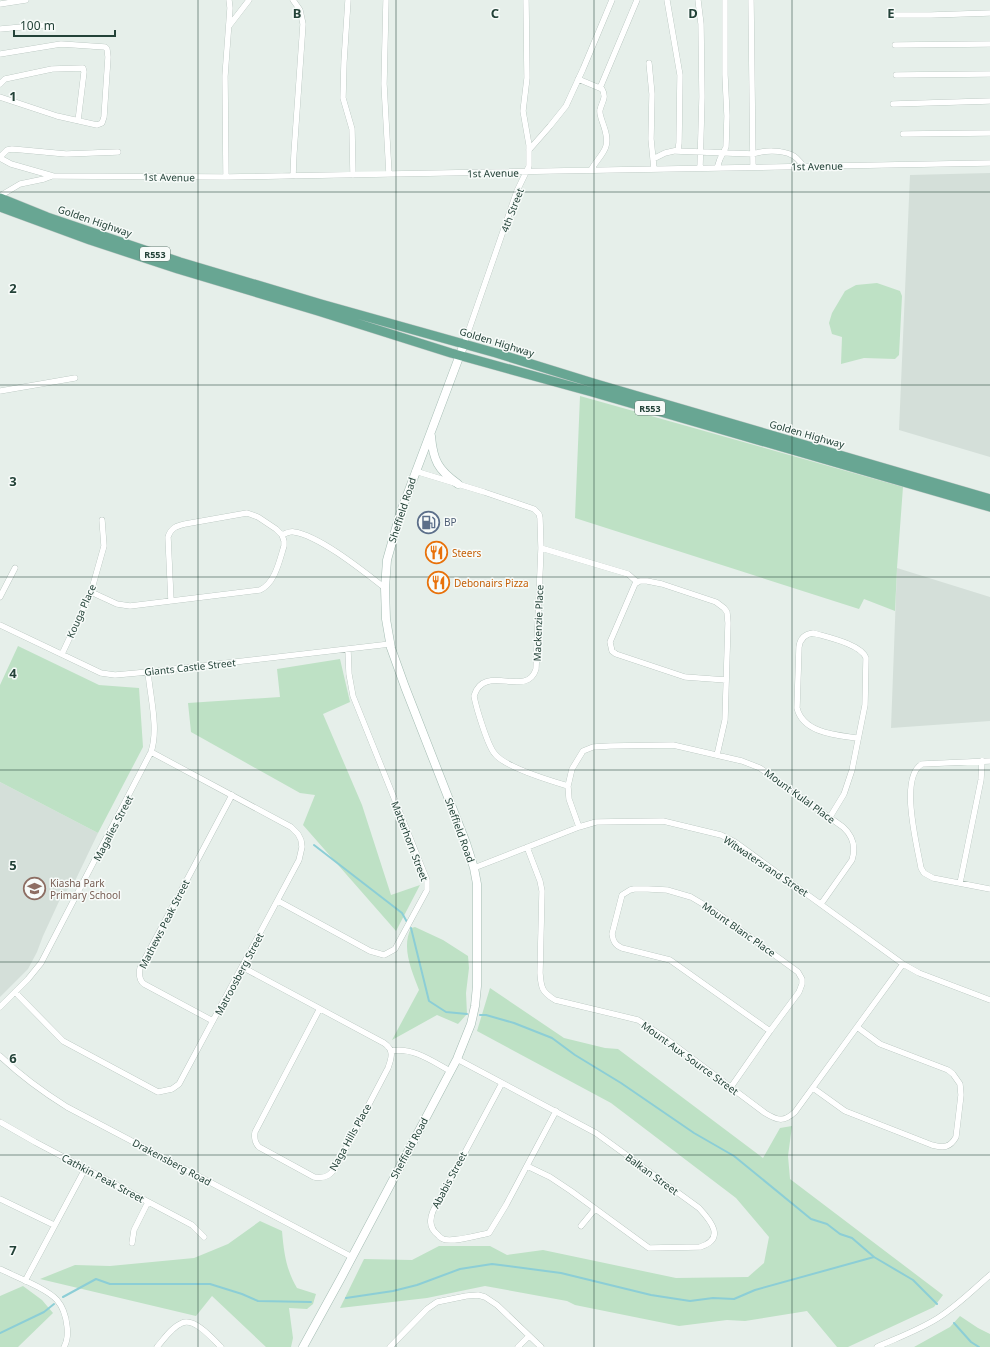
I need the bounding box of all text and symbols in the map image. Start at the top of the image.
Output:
text: B [293,4,301,22]
text: C [491,4,499,22]
text: D [688,4,698,22]
text: E [887,4,895,22]
scale bar [14,12,115,38]
text: 100 m [20,17,55,34]
text: 1 [9,87,17,105]
street label: 1st Avenue [791,159,843,173]
street label: 1st Avenue [467,166,519,180]
street label: 1st Avenue [143,170,195,184]
street label: 4th Street [497,186,527,234]
street label: Golden Highway [56,202,135,241]
road number: R553 [140,247,170,261]
text: 2 [9,279,17,297]
street label: Golden Highway [458,324,537,360]
road number: R553 [635,401,665,415]
street label: Golden Highway [768,417,847,452]
text: 3 [9,472,17,490]
street label: Sheffield Road [385,476,419,544]
fuel station icon: BP [415,509,441,535]
place label: BP [444,515,457,529]
restaurant icon: Steers [423,540,449,566]
place label: Steers [452,546,482,560]
restaurant icon: Debonairs Pizza [426,570,452,596]
place label: Debonairs Pizza [454,576,529,590]
street label: Kouga Place [63,582,99,640]
street label: Mackenzie Place [530,584,546,662]
street label: Giants Castle Street [144,655,237,679]
text: 4 [9,664,17,682]
street label: Mount Kulal Place [762,766,838,827]
street label: Magalies Street [90,792,136,863]
street label: Sheffield Road [442,796,478,864]
street label: Matterhorn Street [388,799,432,883]
street label: Witwatersrand Street [721,832,811,900]
text: 5 [9,856,17,874]
school or university icon: Kiasha Park Primary School [21,876,47,902]
place label: Kiasha Park Primary School [50,876,121,902]
street label: Mathews Peak Street [135,877,193,971]
street label: Mount Blanc Place [699,898,779,960]
street label: Matroosberg Street [211,930,267,1018]
street label: Mount Aux Source Street [639,1018,742,1098]
text: 6 [9,1049,17,1067]
street label: Naga Hills Place [326,1101,374,1173]
street label: Sheffield Road [387,1115,431,1181]
street label: Drakensberg Road [130,1135,214,1189]
street label: Ababis Street [428,1149,470,1211]
street label: Cathkin Peak Street [59,1150,147,1206]
street label: Balkan Street [623,1150,682,1198]
text: 7 [9,1241,17,1259]

